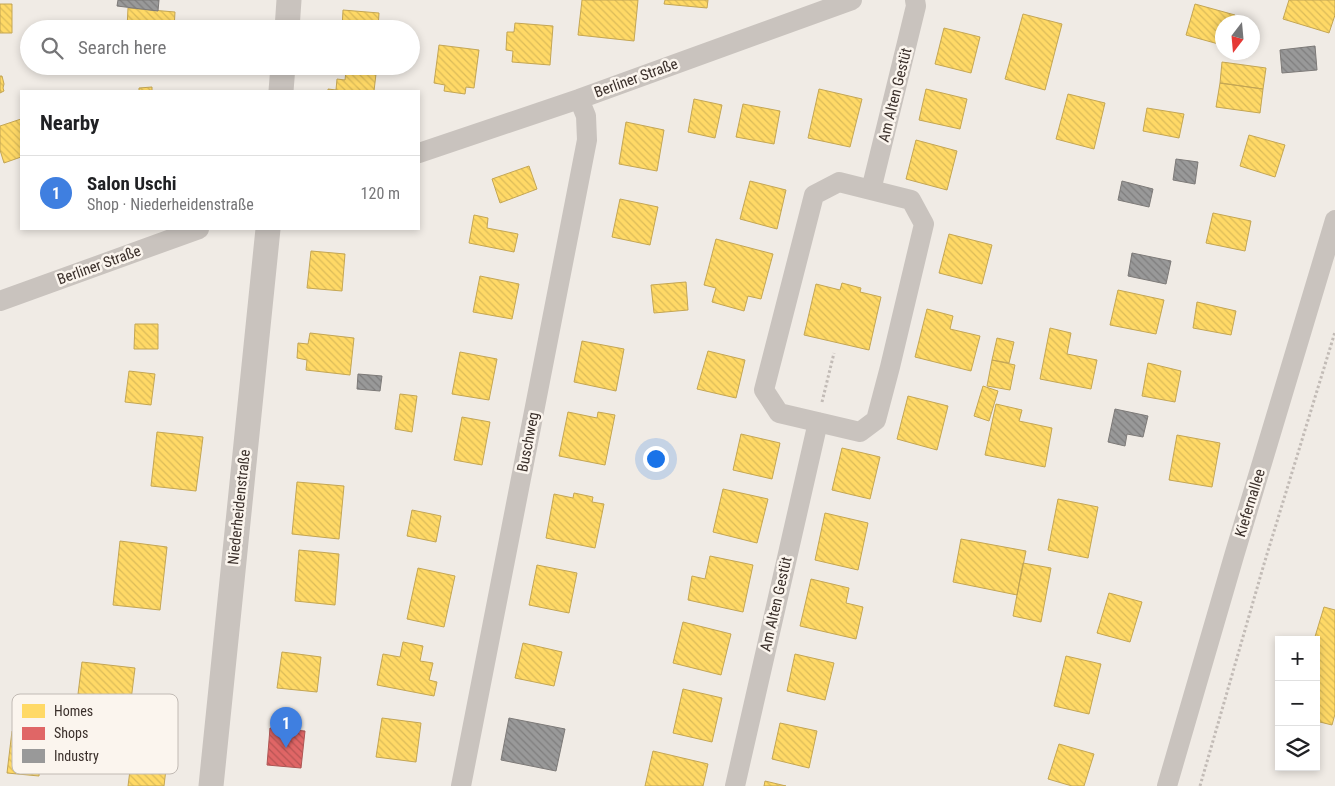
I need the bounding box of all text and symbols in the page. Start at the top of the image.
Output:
north arrow [1215,15,1260,60]
search box [20,20,420,75]
icon: search [38,34,66,62]
text: Search here [78,36,166,59]
street label: Am Alten Gestüt [875,46,915,144]
street label: Berliner Straße [592,55,680,101]
text: Nearby [40,111,99,135]
text: Salon Uschi [87,172,177,195]
text: 1 [52,184,60,203]
text: 120 m [361,184,400,203]
text: Shop · Niederheidenstraße [87,195,254,214]
street label: Berliner Straße [55,242,143,288]
street label: Buschweg [513,411,543,473]
your location [643,446,669,472]
street label: Niederheidenstraße [224,448,254,566]
street label: Kiefernallee [1231,467,1269,539]
street label: Am Alten Gestüt [756,555,796,653]
map controls [1275,636,1320,771]
button: + [1275,636,1320,681]
button: − [1275,681,1320,726]
legend [12,694,178,774]
text: Homes [54,703,93,719]
pin: 1 [270,707,302,748]
text: Shops [54,725,88,741]
button: layers [1275,726,1320,771]
text: Industry [54,748,99,764]

